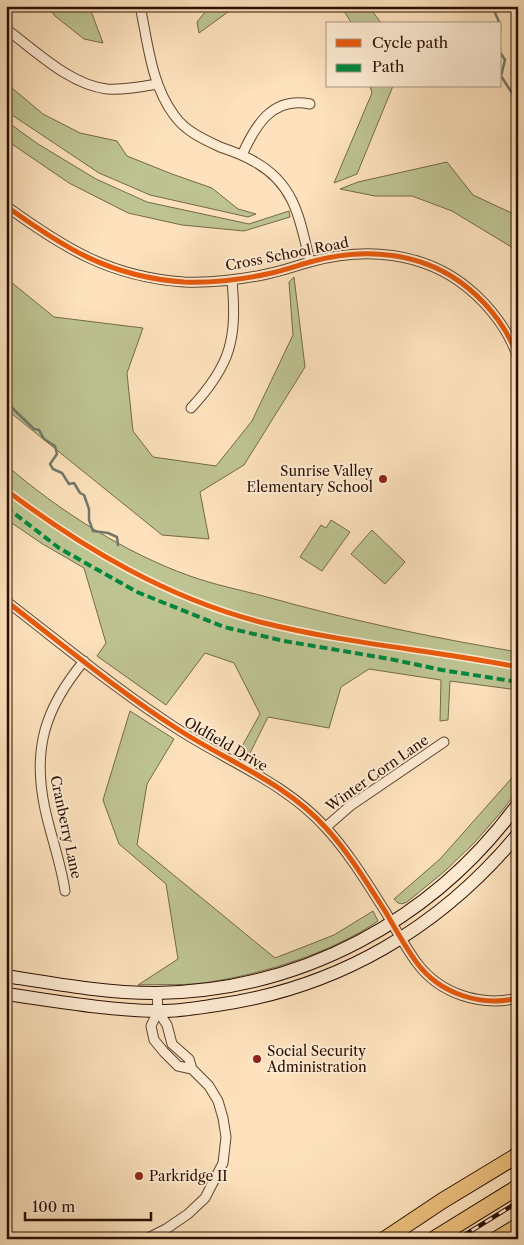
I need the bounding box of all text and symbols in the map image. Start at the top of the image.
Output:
legend [326,22,502,88]
text: Cycle path [372,33,449,52]
text: Path [372,57,405,76]
street label: Cross School Road [224,233,351,275]
place label: Sunrise Valley Elementary School [247,462,373,496]
marker: Sunrise Valley Elementary School [377,473,389,485]
street label: Oldfield Drive [181,713,271,775]
street label: Winter Corn Lane [321,731,432,816]
street label: Cranberry Lane [46,774,86,880]
place label: Social Security Administration [266,1042,367,1076]
marker: Social Security Administration [251,1053,263,1065]
place label: Parkridge II [149,1167,228,1185]
marker: Parkridge II [133,1170,145,1182]
scale bar [25,1190,151,1222]
text: 100 m [32,1197,75,1216]

